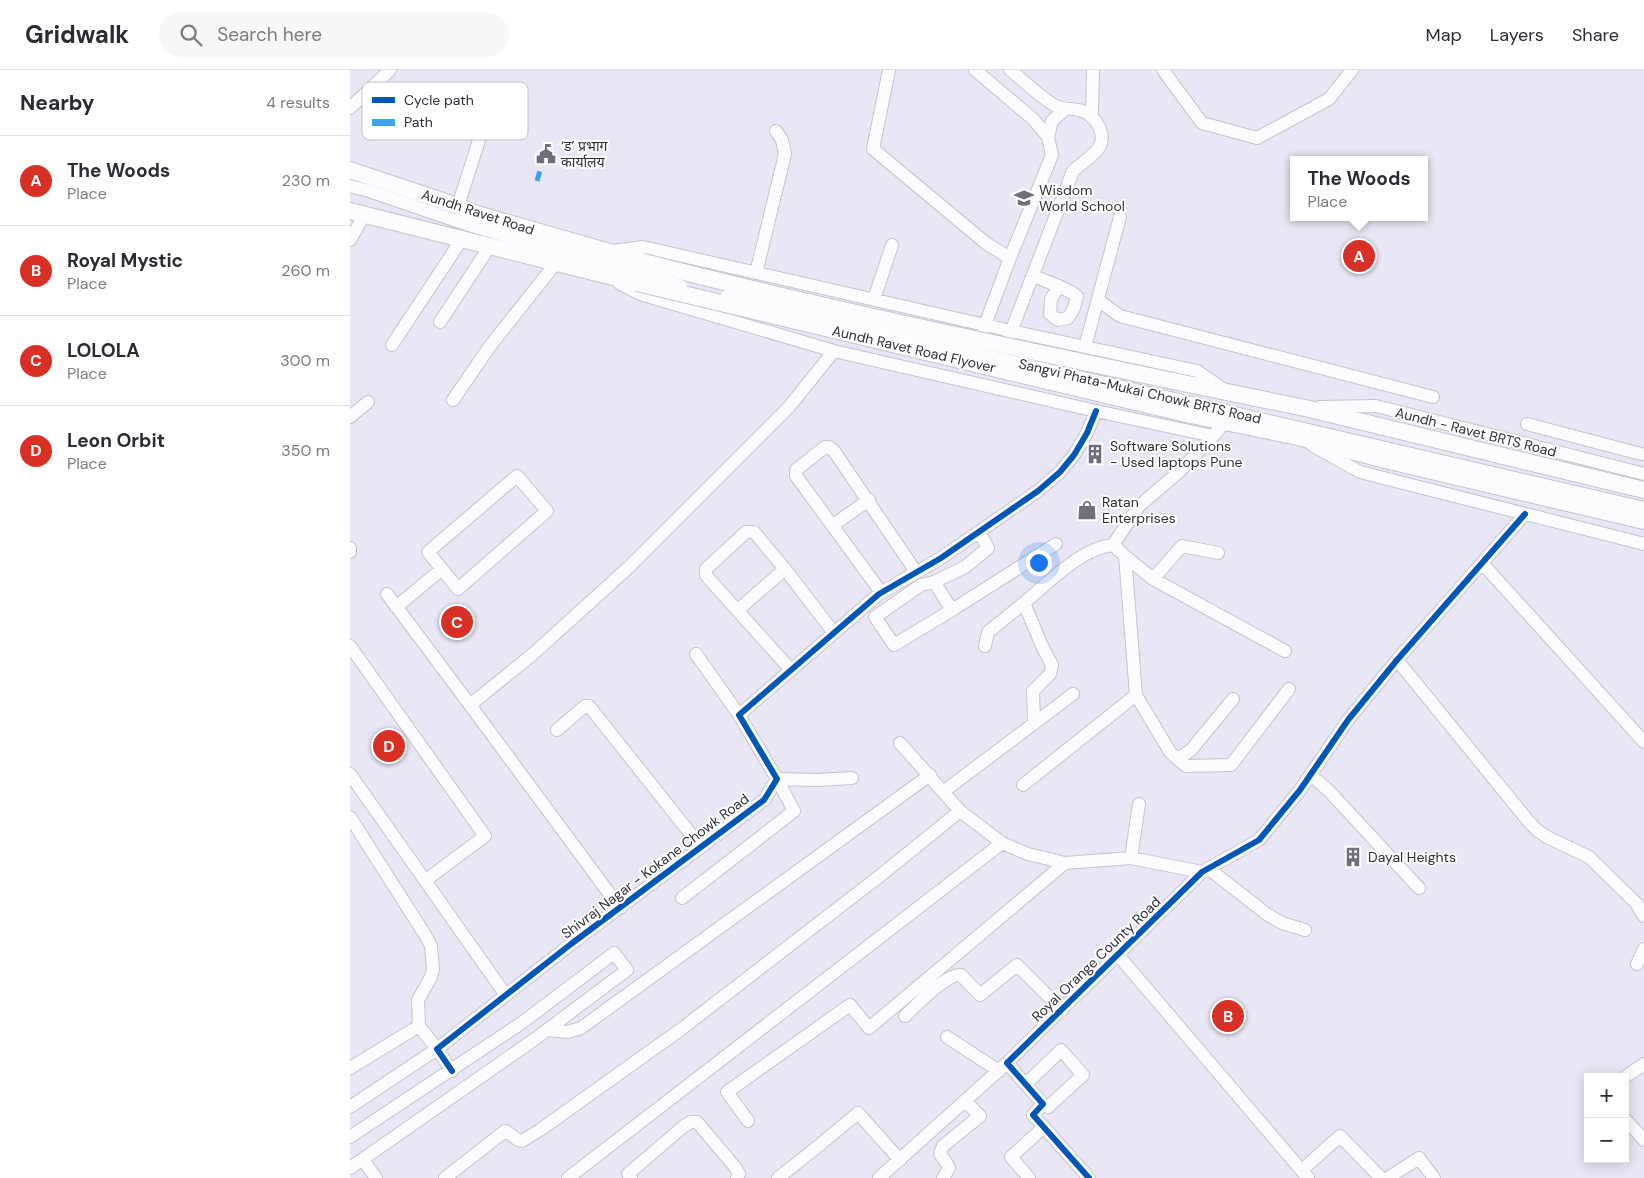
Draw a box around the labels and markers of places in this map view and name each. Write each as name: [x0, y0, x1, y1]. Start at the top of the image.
place label: ‘ड’ प्रभाग कार्यालय: [561, 137, 609, 171]
public building icon: ‘ड’ प्रभाग कार्यालय: [535, 143, 557, 165]
place label: Wisdom World School: [1039, 181, 1125, 215]
school or university icon: Wisdom World School: [1013, 187, 1035, 209]
pin: A: [1343, 237, 1375, 275]
place label: Software Solutions - Used laptops Pune: [1110, 437, 1242, 471]
building icon: Software Solutions - Used laptops Pune: [1084, 443, 1106, 465]
place label: Ratan Enterprises: [1102, 493, 1176, 527]
shop icon: Ratan Enterprises: [1076, 499, 1098, 521]
pin: C: [441, 603, 473, 641]
pin: D: [373, 727, 405, 765]
building icon: Dayal Heights: [1342, 846, 1364, 868]
place label: Dayal Heights: [1368, 848, 1456, 866]
pin: B: [1212, 997, 1244, 1035]

